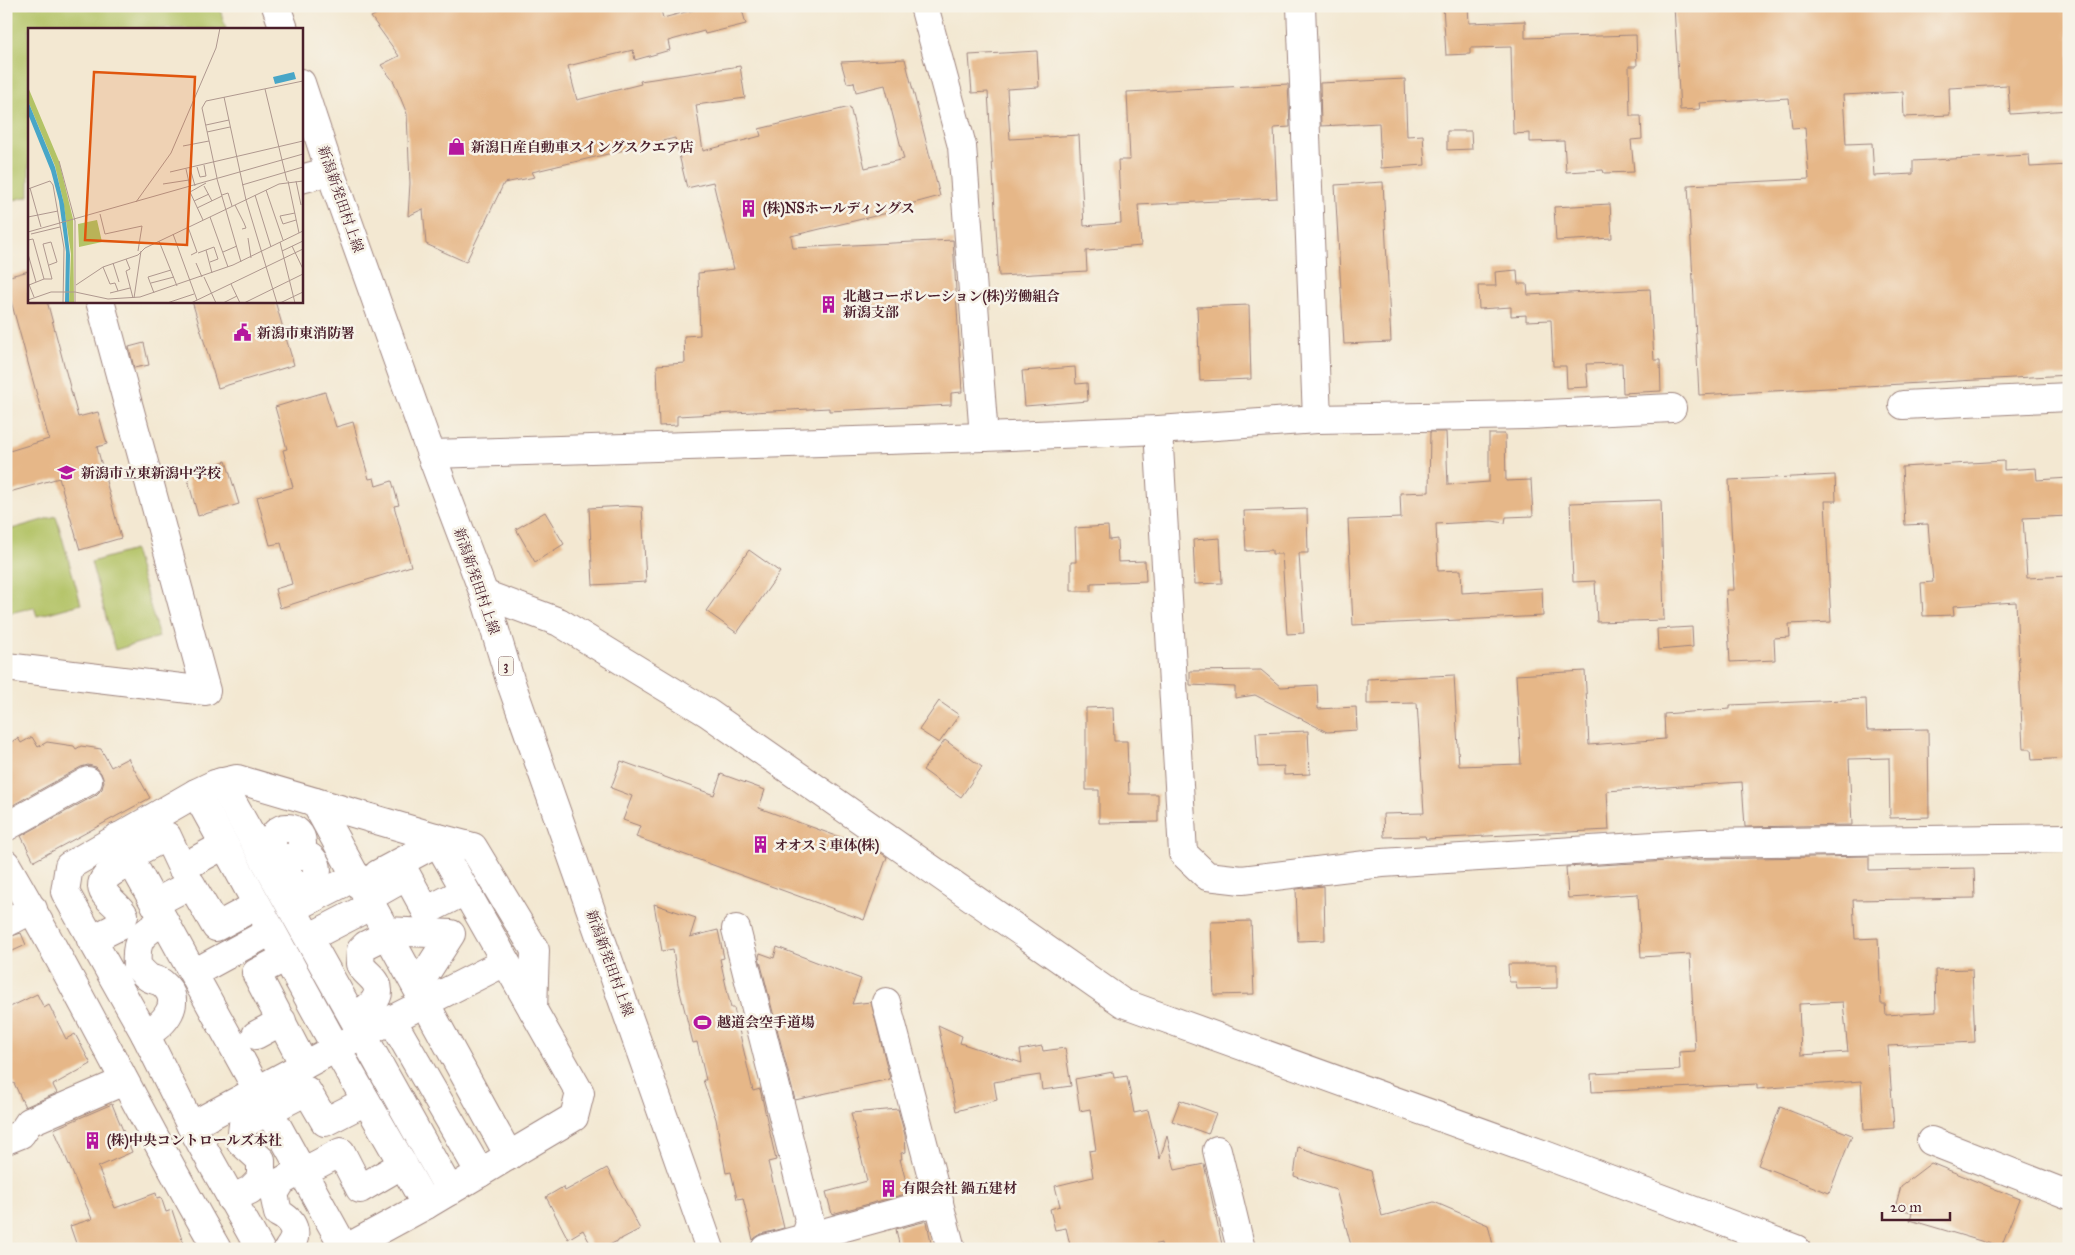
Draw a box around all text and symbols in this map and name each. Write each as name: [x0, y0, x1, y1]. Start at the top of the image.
inset map: [28, 28, 302, 302]
shop icon: 新潟日産自動車スイングスクエア店: [447, 137, 467, 157]
place label: 新潟日産自動車スイングスクエア店: [471, 139, 694, 156]
street label: 新潟新発田村上線: [314, 143, 367, 255]
building icon: (株)NSホールディングス: [739, 198, 759, 218]
place label: (株)NSホールディングス: [763, 200, 915, 218]
place label: 北越コーポレーション(株)労働組合 新潟支部: [843, 288, 1060, 321]
building icon: 北越コーポレーション(株)労働組合 新潟支部: [819, 294, 839, 314]
public building icon: 新潟市東消防署: [233, 323, 253, 343]
place label: 新潟市東消防署: [257, 325, 355, 342]
school or university icon: 新潟市立東新潟中学校: [57, 463, 77, 483]
place label: 新潟市立東新潟中学校: [81, 465, 221, 482]
street label: 新潟新発田村上線: [450, 525, 503, 637]
road number: 3: [498, 656, 514, 676]
building icon: オオスミ車体(株): [750, 835, 770, 855]
place label: オオスミ車体(株): [774, 837, 879, 855]
street label: 新潟新発田村上線: [582, 908, 637, 1019]
sports icon: 越道会空手道場: [693, 1012, 713, 1032]
place label: 越道会空手道場: [717, 1014, 815, 1031]
building icon: (株)中央コントロールズ本社: [83, 1130, 103, 1150]
place label: (株)中央コントロールズ本社: [107, 1132, 282, 1150]
building icon: 有限会社 鍋五建材: [878, 1178, 898, 1198]
place label: 有限会社 鍋五建材: [902, 1180, 1017, 1197]
scale bar: [1882, 1190, 1950, 1222]
text: 20 m: [1890, 1198, 1922, 1216]

